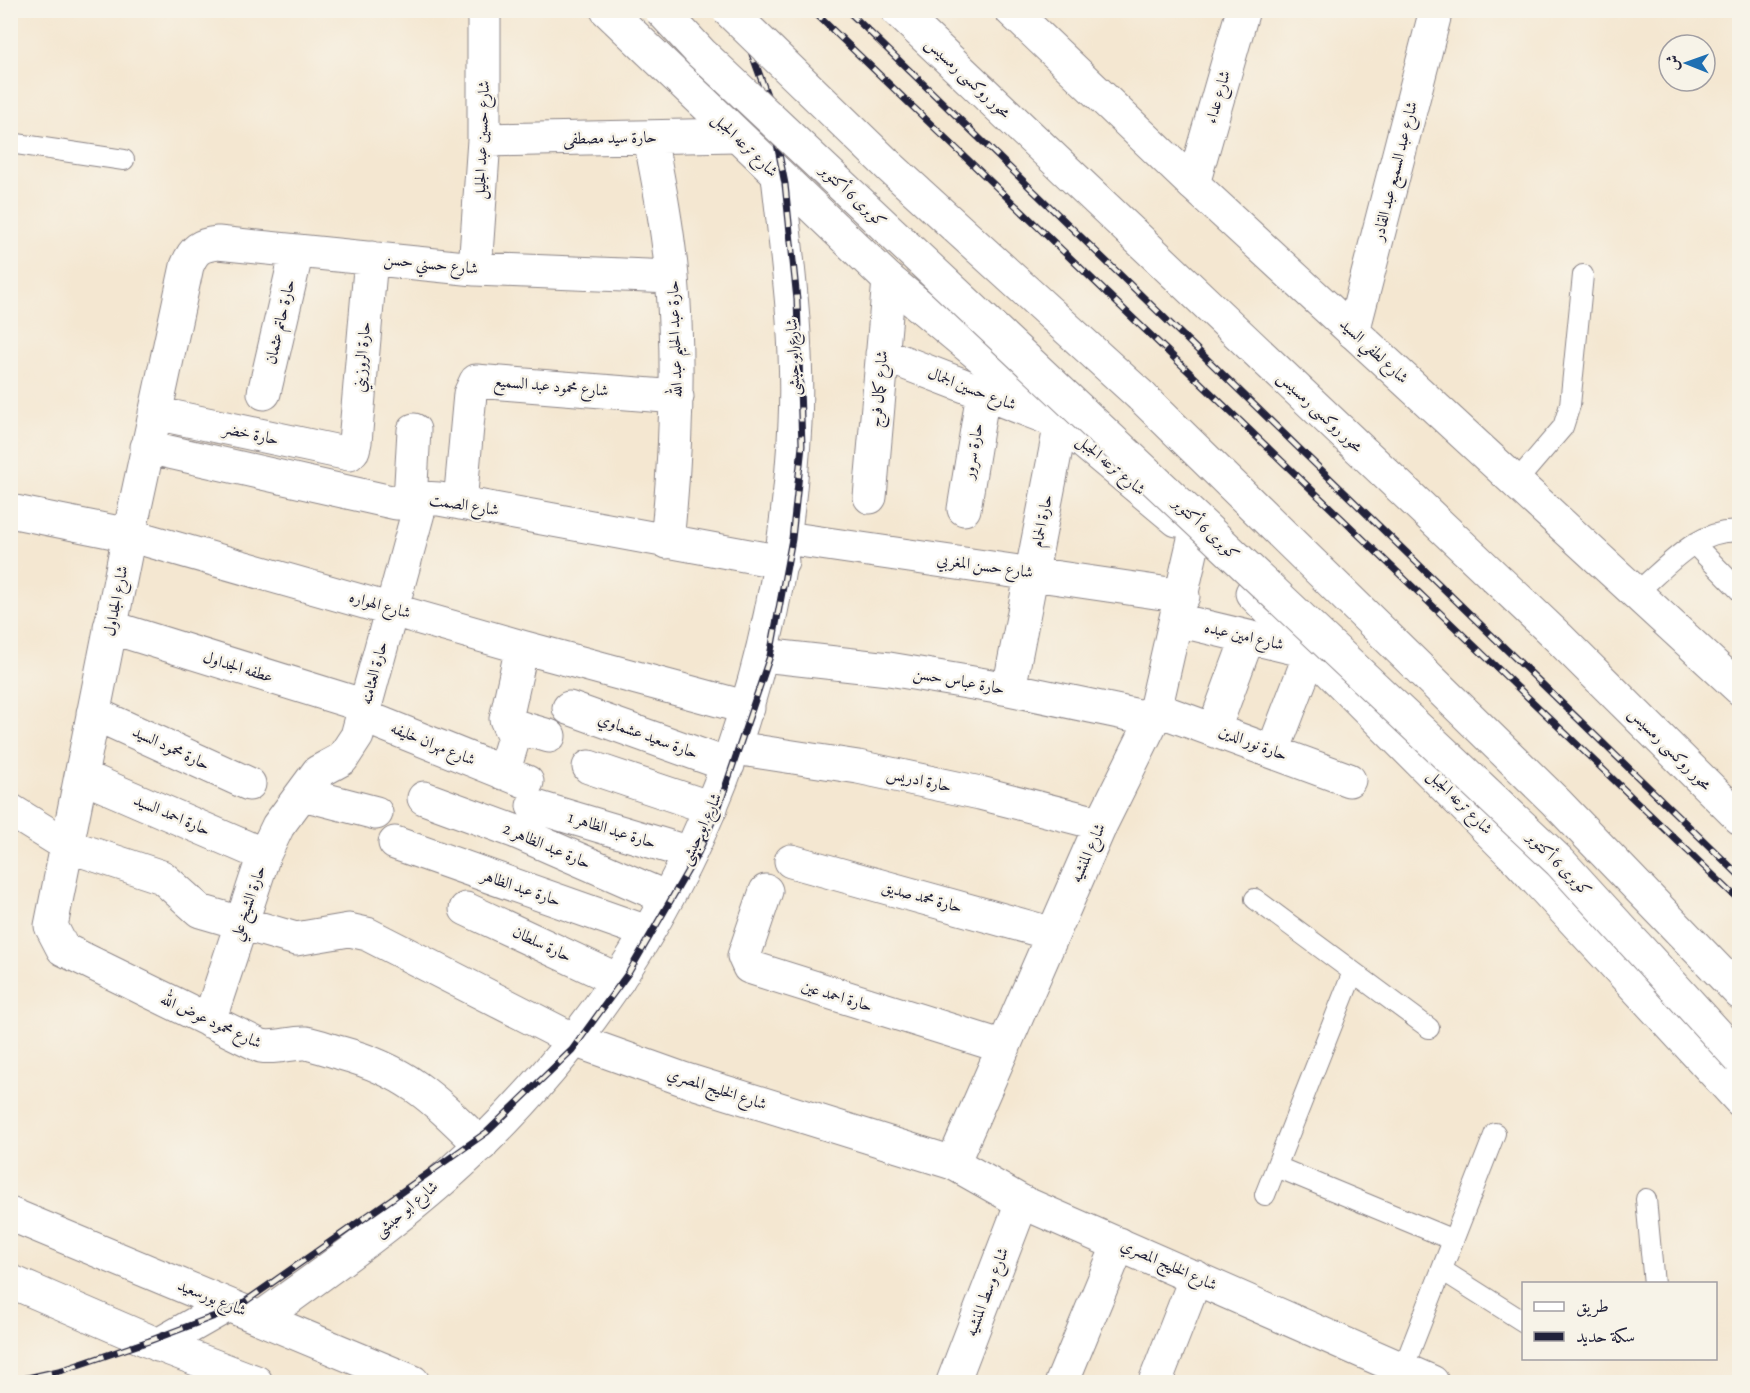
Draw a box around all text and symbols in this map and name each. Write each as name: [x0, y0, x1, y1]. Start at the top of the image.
street label: محور روكسى رمسيس: [920, 33, 1016, 124]
north arrow: [1657, 33, 1717, 93]
text: ش: [1662, 55, 1684, 71]
street label: شارع عداء: [1200, 68, 1238, 127]
street label: شارع حسين عبد الجليل: [469, 80, 497, 200]
street label: شارع عبد السميع عبد القادر: [1367, 99, 1427, 246]
street label: شارع ترعه الجبل: [706, 108, 783, 184]
street label: حارة سيد مصطفى: [563, 126, 657, 150]
street label: كوبرى 6 أكتوبر: [813, 157, 892, 233]
street label: شارع حسني حسن: [382, 248, 479, 284]
street label: حارة حاتم عثمان: [260, 277, 303, 367]
street label: حارة عبد الحليم عبد الله: [660, 280, 693, 398]
street label: شارع لطفي السيد: [1332, 313, 1413, 392]
street label: شارع ابو حبشى: [781, 318, 807, 396]
street label: حارة الروزيني: [348, 321, 379, 393]
street label: شارع كمال فرج: [865, 350, 896, 429]
street label: شارع حسين الجمال: [924, 362, 1019, 418]
street label: محور روكسى رمسيس: [1272, 367, 1368, 458]
street label: شارع محمود عبد السميع: [492, 370, 609, 406]
street label: حارة خضر: [219, 417, 281, 451]
street label: حارة سرور: [957, 422, 989, 482]
street label: شارع ترعه الجبل: [1070, 430, 1150, 502]
street label: شارع الصمت: [427, 489, 500, 523]
street label: كوبرى 6 أكتوبر: [1166, 490, 1245, 566]
street label: حارة الحمام: [1026, 493, 1061, 550]
street label: شارع حسن المغربي: [935, 548, 1035, 586]
street label: شارع الجداول: [98, 564, 136, 639]
street label: شارع الهواره: [346, 586, 413, 626]
street label: شارع امين عبده: [1202, 616, 1286, 658]
street label: حارة العثامنه: [355, 639, 393, 707]
street label: عطفه الجداول: [200, 646, 276, 688]
street label: حارة عباس حسن: [912, 662, 1006, 700]
street label: محور روكسى رمسيس: [1623, 702, 1717, 796]
street label: حارة سعيد عشماوي: [595, 708, 701, 765]
street label: شارع مهران خليفه: [387, 717, 479, 773]
street label: حارة محمود السيد: [129, 720, 213, 776]
street label: حارة نور الدين: [1216, 720, 1290, 766]
street label: حارة ادريس: [884, 762, 954, 798]
street label: شارع ترعه الجبل: [1421, 765, 1497, 841]
street label: حارة احمد السيد: [130, 789, 214, 841]
street label: شارع ابو حبشى: [675, 789, 729, 870]
street label: حارة عبد الظاهر 1: [565, 806, 659, 854]
street label: حارة عبد الظاهر 2: [500, 818, 594, 874]
street label: شارع المنشيه: [1065, 820, 1113, 887]
street label: كوبرى 6 أكتوبر: [1520, 825, 1597, 901]
street label: حارة الشيخ علي: [225, 862, 275, 945]
street label: حارة عبد الظاهر: [477, 864, 564, 912]
street label: حارة محمد صديق: [879, 876, 965, 918]
street label: حارة سلطان: [509, 921, 575, 967]
street label: حارة احمد عين: [799, 975, 875, 1017]
street label: شارع محمود عوض الله: [156, 986, 266, 1056]
street label: شارع الخليج المصري: [664, 1063, 770, 1118]
street label: شارع ابو حبشى: [369, 1176, 444, 1244]
street label: شارع الخليج المصري: [1116, 1234, 1221, 1299]
street label: شارع وسط المنشيه: [960, 1244, 1016, 1340]
street label: شارع بورسعيد: [174, 1274, 250, 1324]
legend: [1522, 1282, 1717, 1360]
text: طريق: [1576, 1294, 1609, 1318]
text: سكة حديد: [1576, 1324, 1635, 1348]

